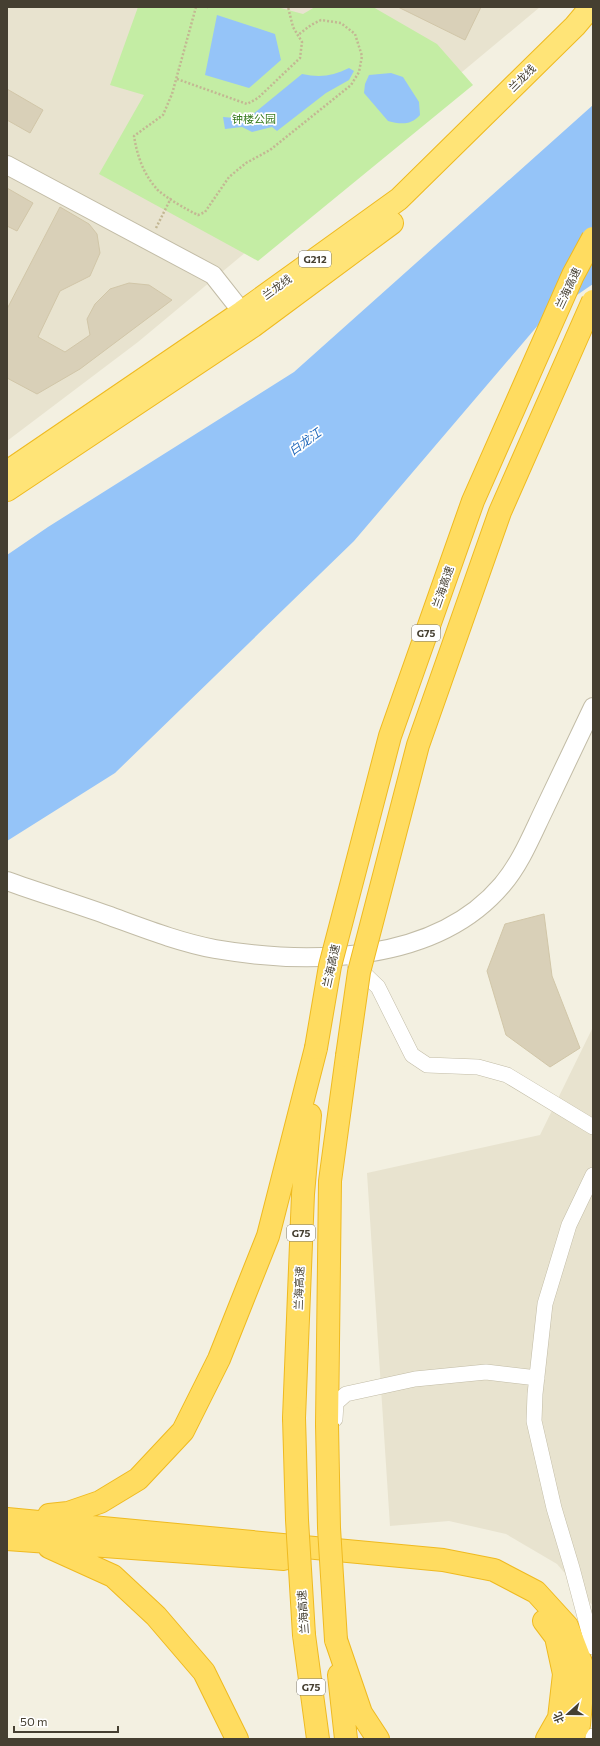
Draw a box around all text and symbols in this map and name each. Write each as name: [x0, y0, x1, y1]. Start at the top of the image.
street label: 兰龙线: [505, 61, 538, 94]
park label: 钟楼公园: [232, 112, 276, 125]
road number: G212: [299, 251, 331, 267]
street label: 兰海高速: [552, 265, 583, 310]
street label: 兰龙线: [260, 272, 294, 302]
water label: 白龙江: [286, 424, 325, 457]
street label: 兰海高速: [429, 564, 456, 610]
road number: G75: [412, 625, 440, 641]
street label: 兰海高速: [320, 943, 341, 989]
road number: G75: [287, 1225, 315, 1241]
street label: 兰海高速: [291, 1266, 306, 1310]
street label: 兰海高速: [294, 1590, 311, 1634]
road number: G75: [297, 1679, 325, 1695]
north arrow: [548, 1694, 588, 1734]
scale bar: [14, 1708, 118, 1734]
text: 北: [550, 1710, 566, 1725]
text: 50 m: [20, 1714, 48, 1728]

